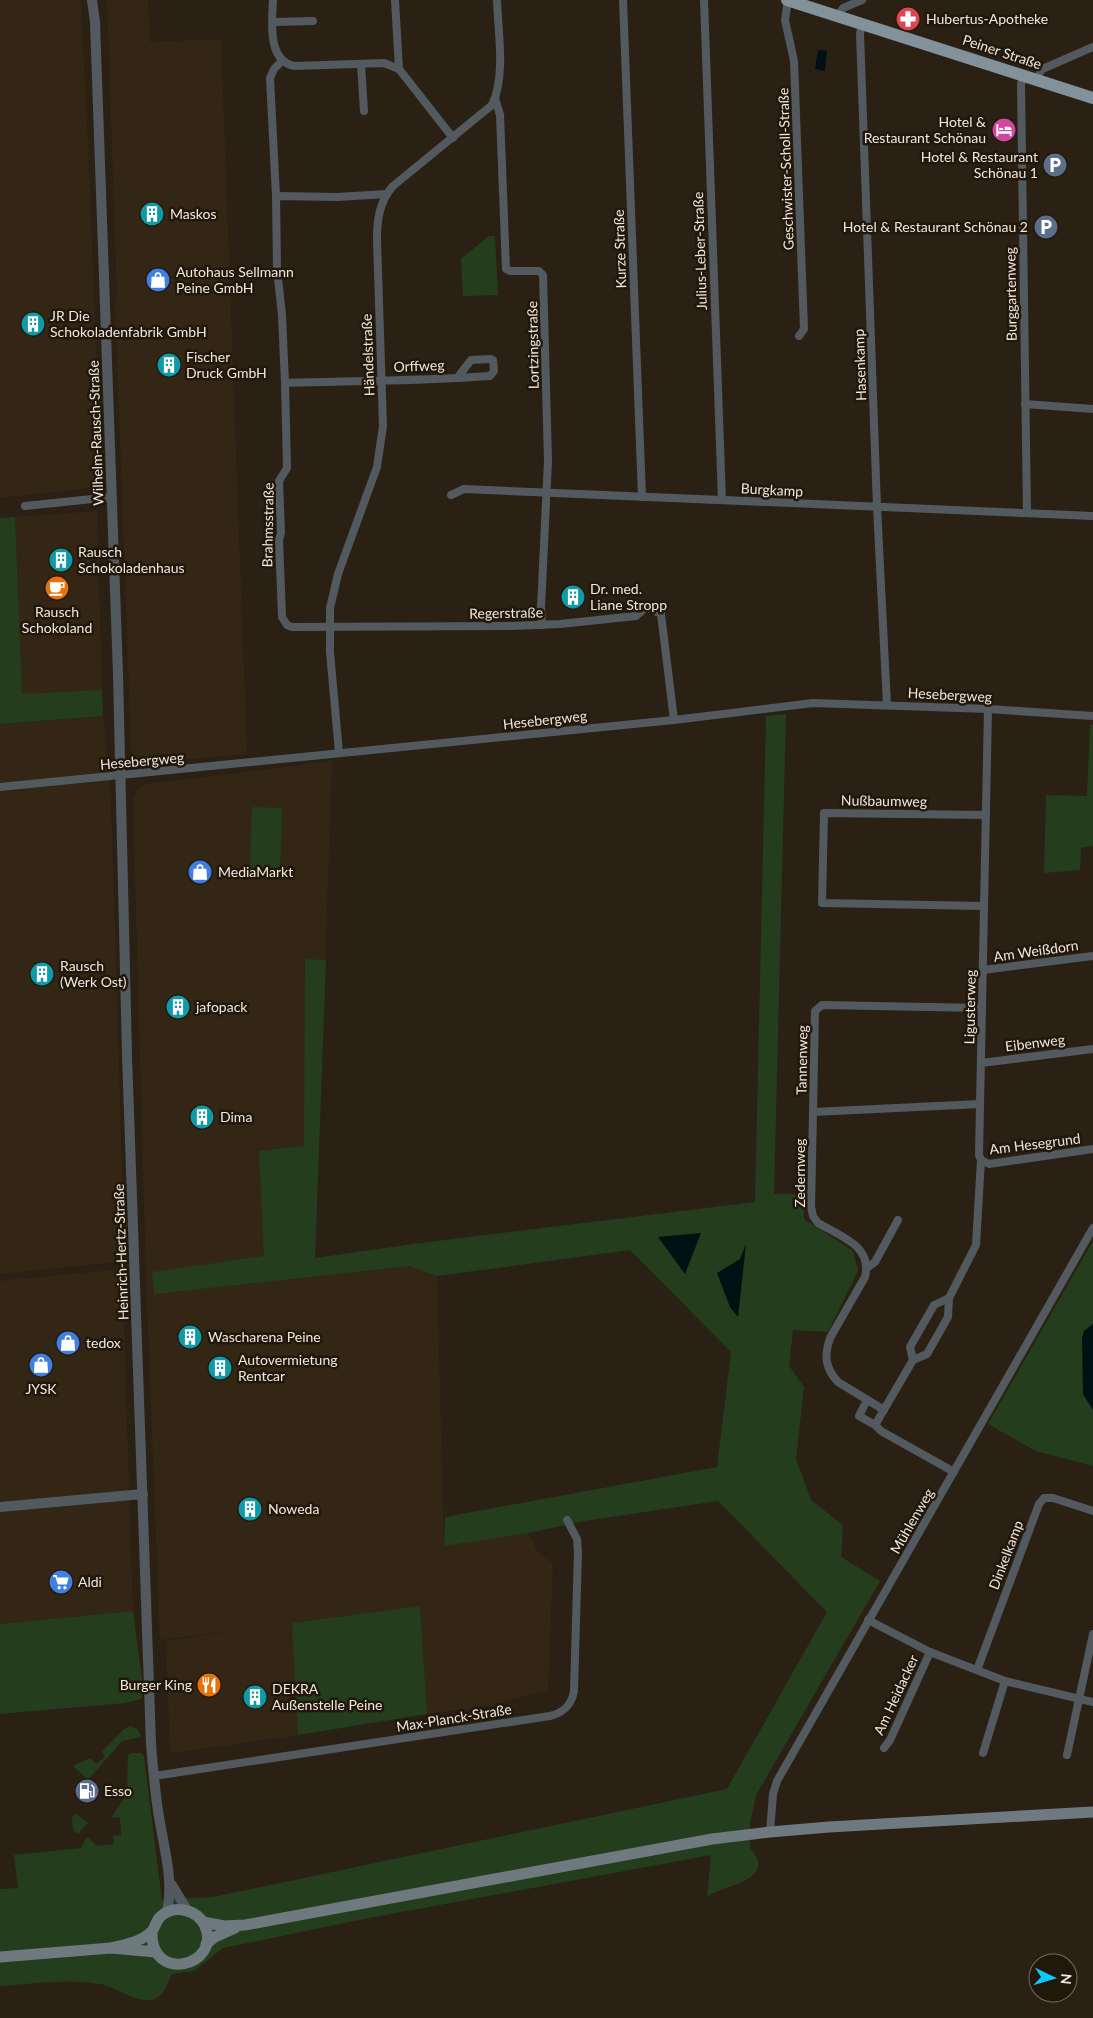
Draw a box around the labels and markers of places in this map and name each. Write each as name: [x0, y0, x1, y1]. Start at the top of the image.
pharmacy icon: Hubertus-Apotheke: [895, 6, 921, 32]
place label: Hubertus-Apotheke: [926, 10, 1048, 27]
place label: Hotel & Restaurant Schönau: [864, 113, 986, 146]
hotel icon: Hotel & Restaurant Schönau: [991, 117, 1017, 143]
place label: Hotel & Restaurant Schönau 1: [921, 148, 1038, 181]
parking icon: Hotel & Restaurant Schönau 1: [1042, 152, 1068, 178]
building icon: Maskos: [139, 201, 165, 227]
place label: Maskos: [170, 205, 217, 222]
parking icon: Hotel & Restaurant Schönau 2: [1033, 214, 1059, 240]
place label: Hotel & Restaurant Schönau 2: [843, 218, 1028, 235]
place label: Autohaus Sellmann Peine GmbH: [176, 263, 294, 296]
shop icon: Autohaus Sellmann Peine GmbH: [145, 267, 171, 293]
place label: JR Die Schokoladenfabrik GmbH: [50, 307, 207, 340]
building icon: JR Die Schokoladenfabrik GmbH: [20, 311, 46, 337]
place label: Fischer Druck GmbH: [186, 348, 267, 381]
building icon: Fischer Druck GmbH: [156, 352, 182, 378]
place label: Rausch Schokoladenhaus: [78, 543, 185, 576]
building icon: Rausch Schokoladenhaus: [48, 547, 74, 573]
cafe icon: Rausch Schokoland: [44, 575, 70, 601]
place label: Dr. med. Liane Stropp: [590, 580, 667, 613]
building icon: Dr. med. Liane Stropp: [560, 584, 586, 610]
place label: Rausch Schokoland: [22, 603, 92, 636]
shop icon: MediaMarkt: [187, 859, 213, 885]
place label: MediaMarkt: [218, 863, 293, 880]
place label: Rausch (Werk Ost): [60, 957, 127, 990]
building icon: Rausch (Werk Ost): [29, 961, 55, 987]
building icon: jafopack: [165, 994, 191, 1020]
place label: jafopack: [195, 998, 248, 1015]
building icon: Dima: [189, 1104, 215, 1130]
place label: Dima: [220, 1108, 252, 1125]
building icon: Wascharena Peine: [177, 1324, 203, 1350]
place label: Wascharena Peine: [208, 1328, 321, 1345]
shop icon: tedox: [55, 1330, 81, 1356]
place label: tedox: [86, 1334, 121, 1351]
place label: Autovermietung Rentcar: [238, 1351, 337, 1384]
shop icon: JYSK: [28, 1352, 54, 1378]
building icon: Autovermietung Rentcar: [207, 1355, 233, 1381]
place label: JYSK: [25, 1380, 57, 1397]
building icon: Noweda: [237, 1496, 263, 1522]
place label: Noweda: [268, 1500, 319, 1517]
supermarket icon: Aldi: [48, 1569, 74, 1595]
place label: Aldi: [78, 1573, 102, 1590]
restaurant icon: Burger King: [196, 1672, 222, 1698]
place label: Burger King: [120, 1676, 192, 1693]
place label: DEKRA Außenstelle Peine: [272, 1680, 382, 1713]
building icon: DEKRA Außenstelle Peine: [242, 1684, 268, 1710]
fuel station icon: Esso: [74, 1778, 100, 1804]
place label: Esso: [104, 1782, 132, 1799]

